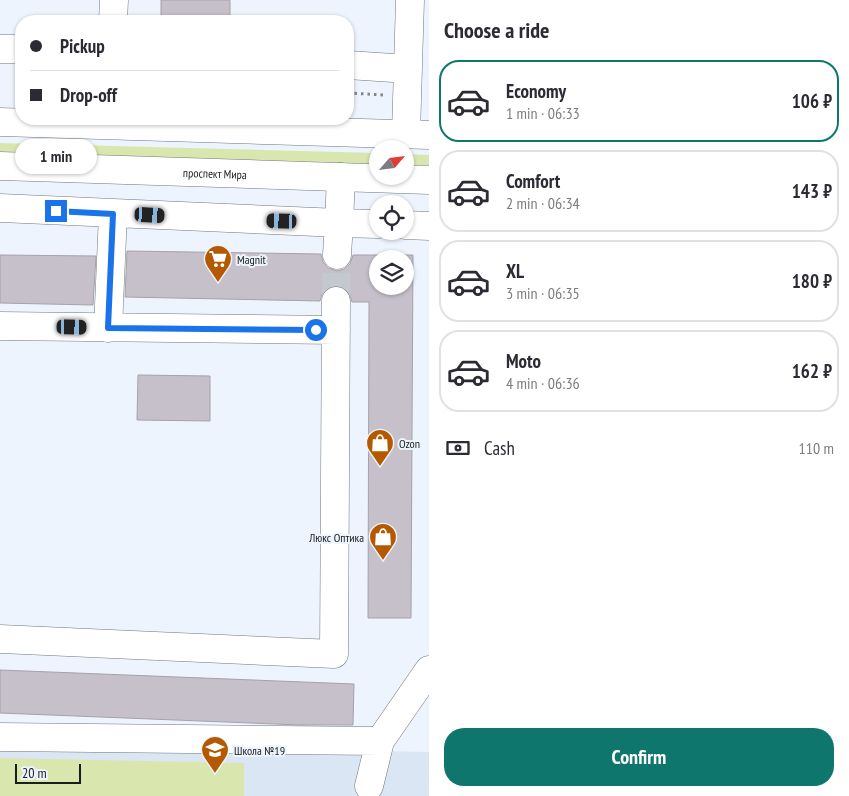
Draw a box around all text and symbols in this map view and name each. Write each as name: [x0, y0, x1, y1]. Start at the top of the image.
text: Choose a ride: [444, 16, 549, 44]
text: Pickup: [60, 34, 105, 58]
icon: car: [446, 79, 491, 124]
text: Economy: [506, 79, 566, 103]
text: Drop-off: [60, 83, 117, 107]
text: 106 ₽: [792, 89, 832, 113]
text: 1 min · 06:33: [506, 103, 580, 123]
callout: 1 min: [15, 138, 97, 174]
north arrow: [369, 140, 414, 185]
map controls: [369, 140, 414, 295]
text: 1 min: [40, 146, 72, 166]
street label: проспект Мира: [183, 164, 247, 182]
icon: car: [446, 169, 491, 214]
text: Comfort: [506, 169, 560, 193]
text: 143 ₽: [792, 179, 832, 203]
text: 2 min · 06:34: [506, 193, 580, 213]
button: locate: [369, 195, 414, 240]
route end: [45, 200, 67, 222]
car: [134, 207, 165, 223]
car: [266, 213, 297, 229]
supermarket icon: Magnit: [203, 244, 233, 283]
button: layers: [369, 250, 414, 295]
place label: Magnit: [237, 252, 267, 267]
icon: car: [446, 259, 491, 304]
text: XL: [506, 259, 524, 283]
text: 180 ₽: [792, 269, 832, 293]
text: 3 min · 06:35: [506, 283, 580, 303]
car: [56, 319, 87, 335]
route start: [305, 319, 327, 341]
icon: car: [446, 349, 491, 394]
text: Moto: [506, 349, 541, 373]
text: 162 ₽: [792, 359, 832, 383]
text: 4 min · 06:36: [506, 373, 580, 393]
shop icon: Ozon: [365, 428, 395, 467]
icon: cash: [444, 434, 472, 462]
place label: Ozon: [399, 436, 420, 451]
text: Cash: [484, 436, 515, 460]
text: 110 m: [799, 438, 834, 458]
shop icon: Люкс Оптика: [368, 522, 398, 561]
place label: Люкс Оптика: [308, 530, 364, 545]
button: Confirm: [444, 728, 834, 786]
school or university icon: Школа №19: [200, 735, 230, 774]
place label: Школа №19: [234, 743, 285, 758]
scale bar: [15, 761, 81, 784]
text: 20 m: [22, 764, 47, 782]

